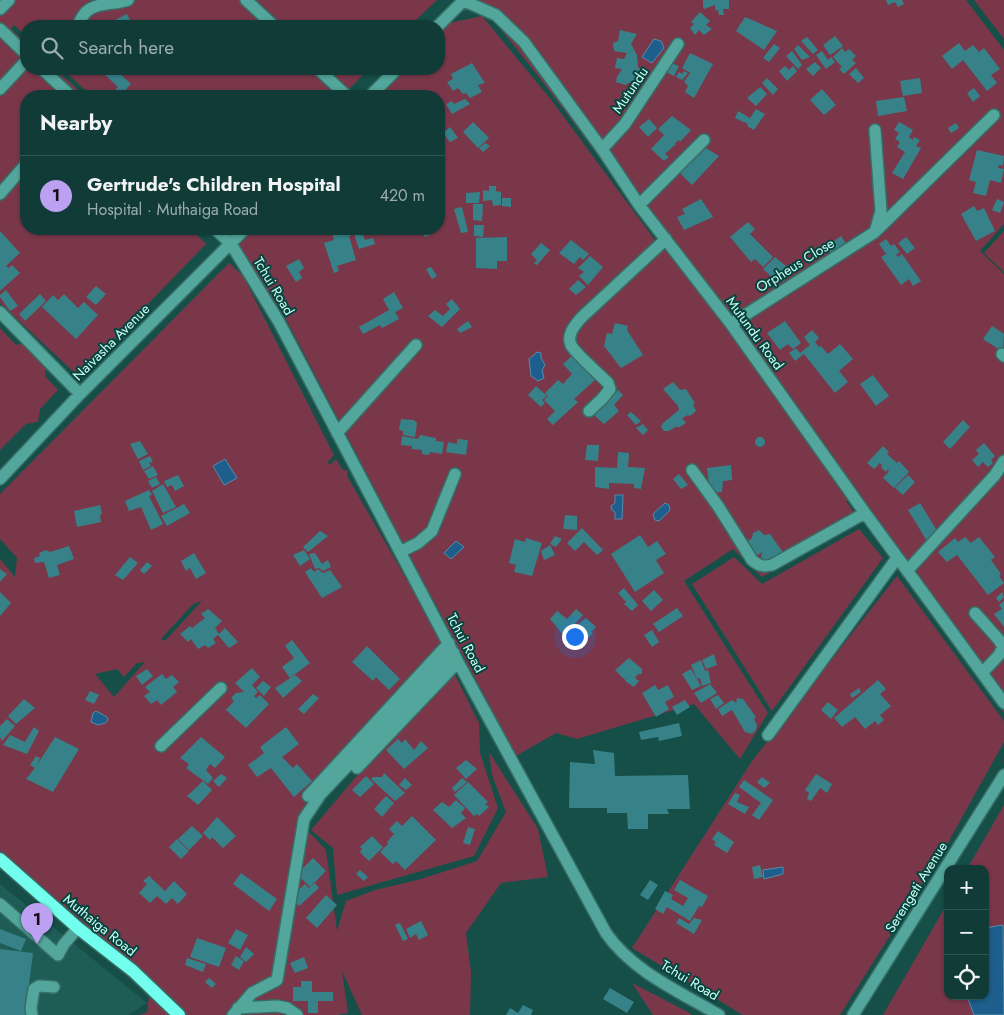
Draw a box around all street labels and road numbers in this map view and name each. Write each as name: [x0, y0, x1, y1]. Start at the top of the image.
street label: Mutundu: [607, 63, 653, 117]
street label: Orpheus Close: [752, 233, 838, 297]
street label: Tchui Road: [249, 253, 299, 319]
street label: Mutundu Road: [721, 292, 789, 374]
street label: Naivasha Avenue: [68, 299, 154, 385]
street label: Tchui Road: [442, 610, 490, 676]
street label: Serengeti Avenue: [880, 838, 952, 936]
street label: Muthaiga Road: [59, 889, 141, 961]
street label: Tchui Road: [657, 955, 723, 1005]

